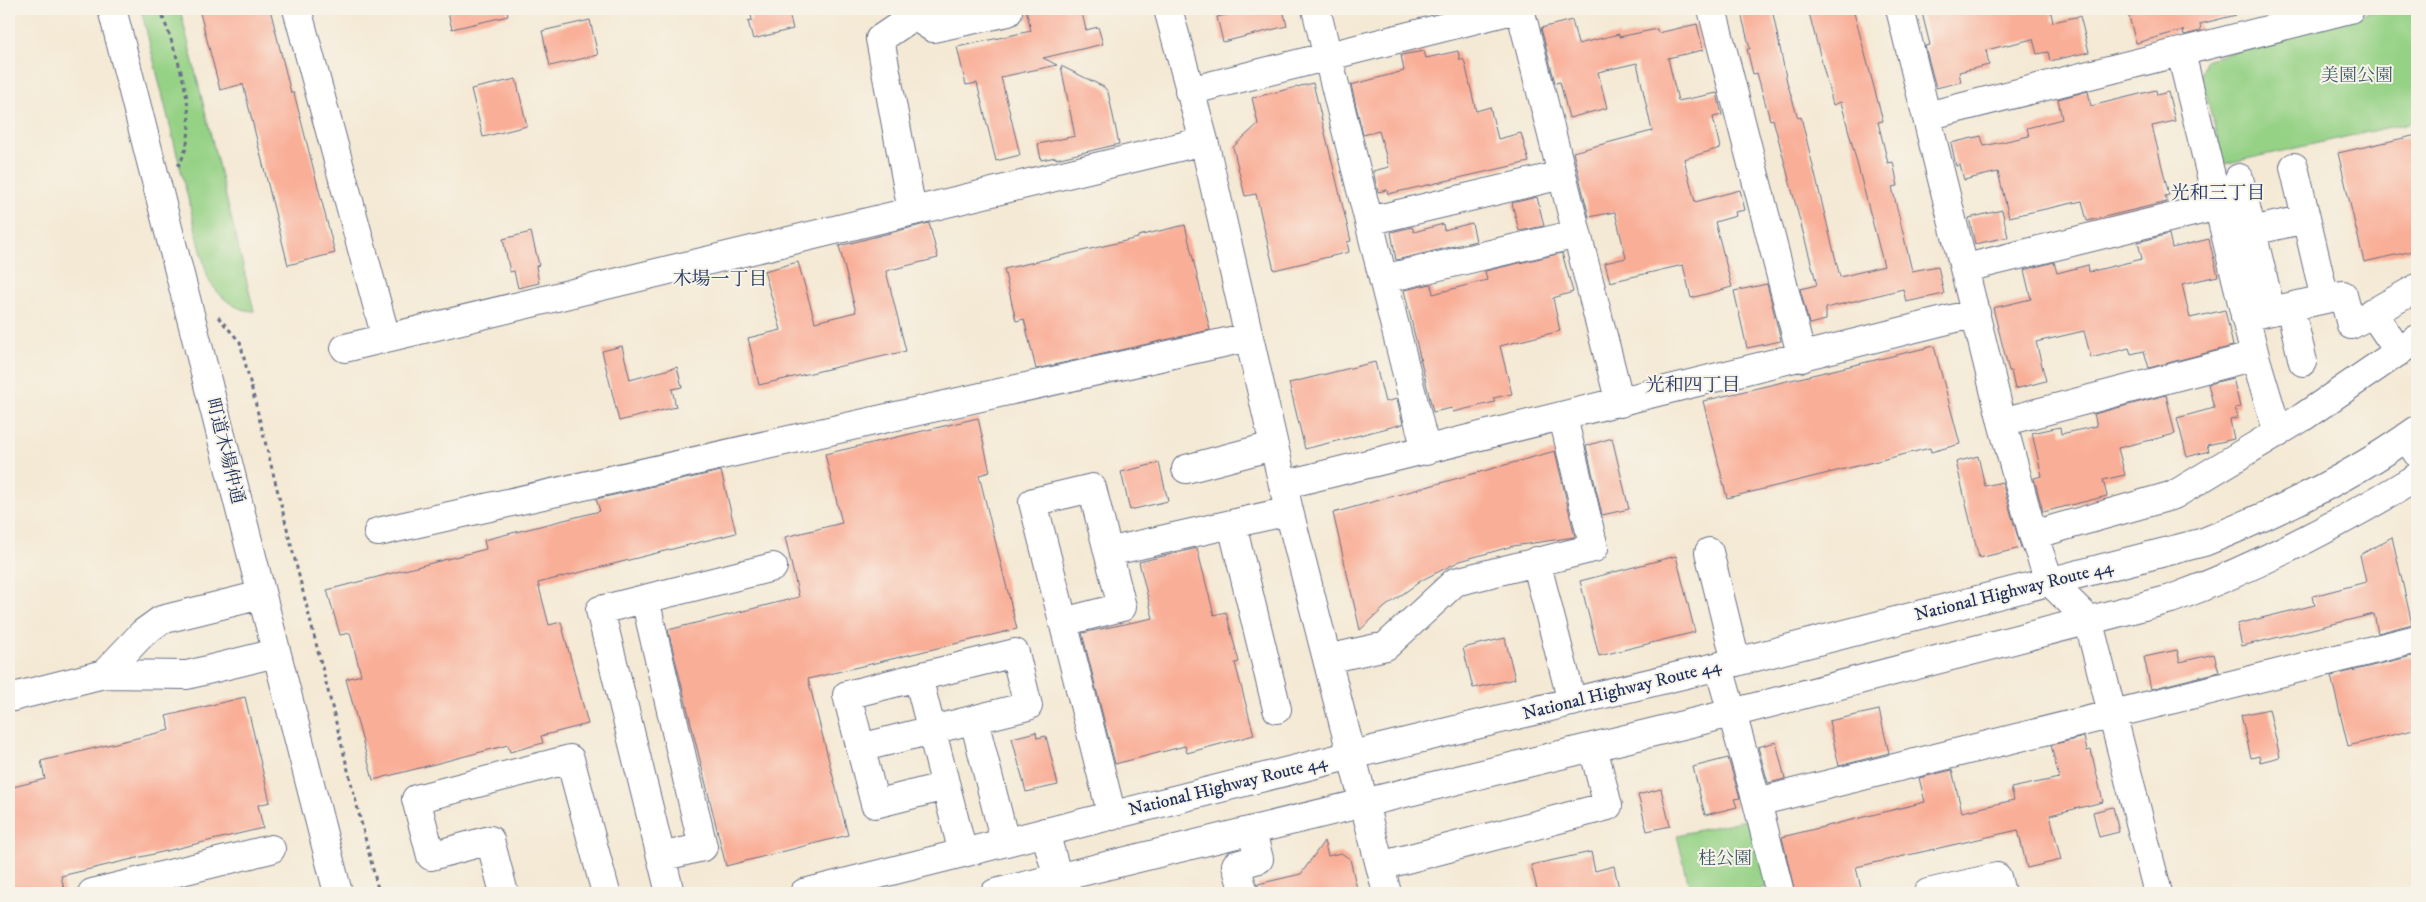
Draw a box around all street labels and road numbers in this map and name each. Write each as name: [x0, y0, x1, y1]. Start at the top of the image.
street label: 町道木場仲通: [201, 396, 249, 506]
street label: National Highway Route 44: [1912, 556, 2116, 626]
street label: National Highway Route 44: [1520, 655, 1724, 725]
street label: National Highway Route 44: [1126, 751, 1330, 821]

